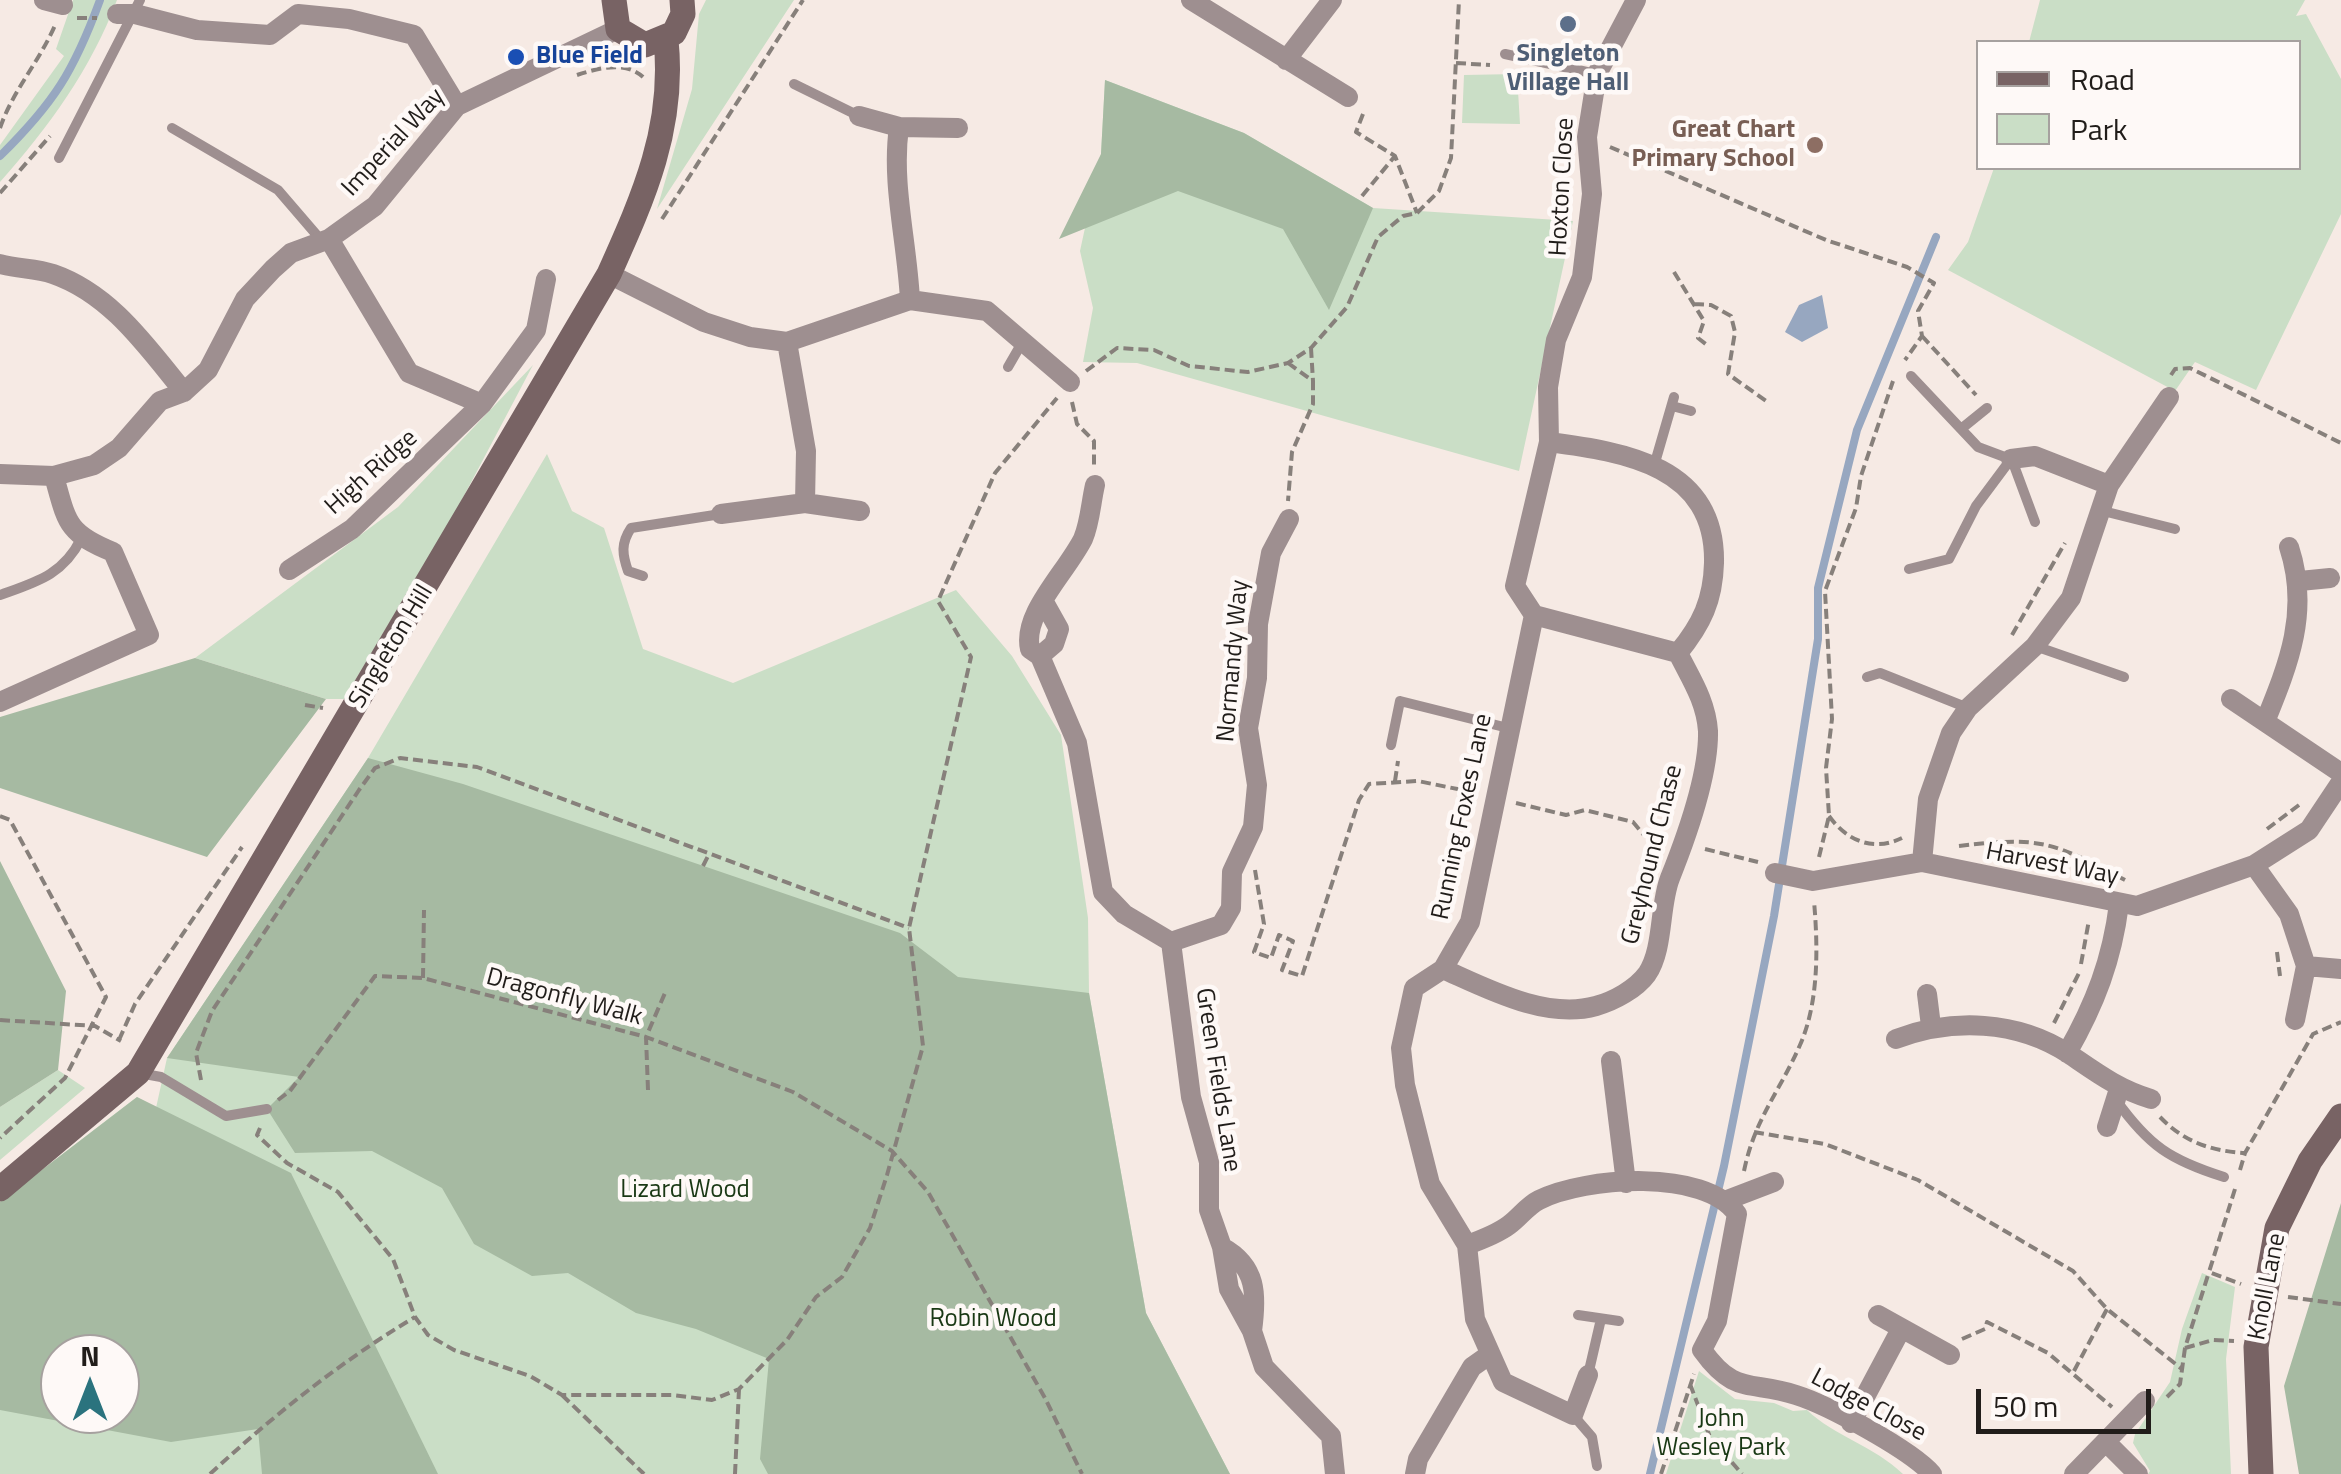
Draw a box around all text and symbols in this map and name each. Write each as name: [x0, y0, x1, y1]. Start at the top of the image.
marker: Singleton Village Hall: [1557, 13, 1579, 35]
place label: Singleton Village Hall: [1507, 40, 1629, 99]
legend: [1976, 40, 2301, 170]
place label: Blue Field: [536, 42, 643, 72]
marker: Blue Field: [505, 46, 527, 68]
text: Road: [2070, 56, 2135, 102]
street label: Imperial Way: [336, 83, 452, 203]
text: Park: [2070, 106, 2127, 152]
place label: Great Chart Primary School: [1632, 116, 1795, 175]
street label: Hoxton Close: [1544, 117, 1582, 257]
marker: Great Chart Primary School: [1804, 134, 1826, 156]
street label: High Ridge: [320, 424, 424, 522]
street label: Normandy Way: [1212, 579, 1256, 743]
street label: Singleton Hill: [343, 580, 441, 714]
street label: Running Foxes Lane: [1427, 711, 1499, 923]
street label: Greyhound Chase: [1616, 762, 1690, 948]
street label: Harvest Way: [1983, 837, 2121, 893]
street label: Dragonfly Walk: [483, 963, 645, 1033]
street label: Green Fields Lane: [1188, 986, 1246, 1174]
park label: Lizard Wood: [620, 1176, 750, 1206]
street label: Knoll Lane: [2243, 1231, 2293, 1343]
park label: Robin Wood: [929, 1305, 1057, 1335]
north arrow: [40, 1334, 140, 1434]
text: N: [80, 1334, 100, 1377]
street label: Lodge Close: [1805, 1363, 1931, 1449]
scale bar: [1981, 1369, 2156, 1431]
text: 50 m: [1993, 1383, 2058, 1429]
park label: John Wesley Park: [1656, 1405, 1786, 1464]

